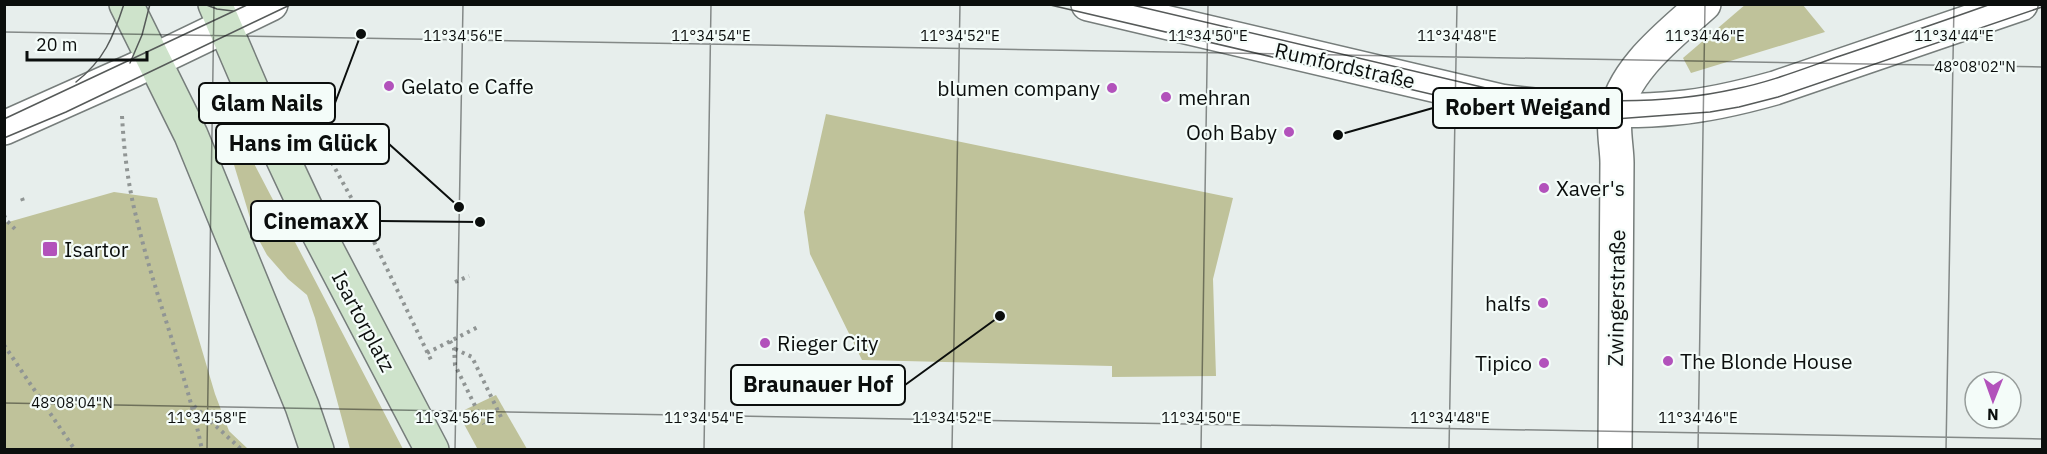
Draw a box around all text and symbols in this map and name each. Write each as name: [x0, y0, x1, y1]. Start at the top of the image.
scale bar: [27, 24, 147, 62]
text: 11°34'56"E: [423, 26, 503, 45]
text: 11°34'54"E: [671, 26, 751, 45]
text: 11°34'52"E: [920, 26, 1000, 45]
text: 11°34'50"E: [1168, 26, 1248, 45]
text: 11°34'48"E: [1417, 26, 1497, 45]
text: 11°34'46"E: [1665, 26, 1745, 45]
text: 11°34'44"E: [1914, 26, 1994, 45]
text: 20 m: [36, 33, 78, 56]
street label: Rumfordstraße: [1272, 35, 1418, 95]
text: 48°08'02"N: [1934, 57, 2016, 76]
place label: Gelato e Caffe: [401, 72, 534, 100]
place label: blumen company: [937, 74, 1101, 102]
marker: Gelato e Caffe: [382, 79, 396, 93]
marker: blumen company: [1105, 81, 1119, 95]
callout: Glam Nails: [199, 83, 335, 123]
place label: mehran: [1178, 83, 1251, 111]
text: Glam Nails: [211, 88, 323, 117]
callout: Robert Weigand: [1433, 88, 1622, 128]
marker: mehran: [1159, 90, 1173, 104]
text: Robert Weigand: [1445, 92, 1611, 121]
place label: Ooh Baby: [1186, 118, 1278, 146]
callout: Hans im Glück: [216, 124, 389, 164]
marker: Ooh Baby: [1282, 125, 1296, 139]
text: Hans im Glück: [229, 128, 378, 157]
place label: Xaver's: [1556, 174, 1625, 202]
marker: Xaver's: [1537, 181, 1551, 195]
callout: CinemaxX: [251, 201, 380, 241]
text: CinemaxX: [263, 206, 369, 235]
street label: Zwingerstraße: [1601, 229, 1631, 367]
place label: Isartor: [64, 235, 129, 263]
marker: Isartor: [41, 240, 59, 258]
street label: Isartorplatz: [326, 266, 402, 377]
place label: halfs: [1485, 289, 1531, 317]
marker: halfs: [1536, 296, 1550, 310]
place label: Rieger City: [777, 329, 879, 357]
marker: Rieger City: [758, 336, 772, 350]
place label: The Blonde House: [1680, 347, 1853, 375]
place label: Tipico: [1475, 349, 1532, 377]
marker: The Blonde House: [1661, 354, 1675, 368]
marker: Tipico: [1537, 356, 1551, 370]
callout: Braunauer Hof: [731, 365, 905, 405]
text: Braunauer Hof: [743, 369, 893, 398]
north arrow: [1963, 370, 2023, 430]
text: 48°08'04"N: [31, 393, 113, 412]
text: N: [1987, 405, 1999, 425]
text: 11°34'58"E: [167, 408, 247, 427]
text: 11°34'56"E: [415, 408, 495, 427]
text: 11°34'54"E: [664, 408, 744, 427]
text: 11°34'52"E: [912, 408, 992, 427]
text: 11°34'50"E: [1161, 408, 1241, 427]
text: 11°34'48"E: [1410, 408, 1490, 427]
text: 11°34'46"E: [1658, 408, 1738, 427]

